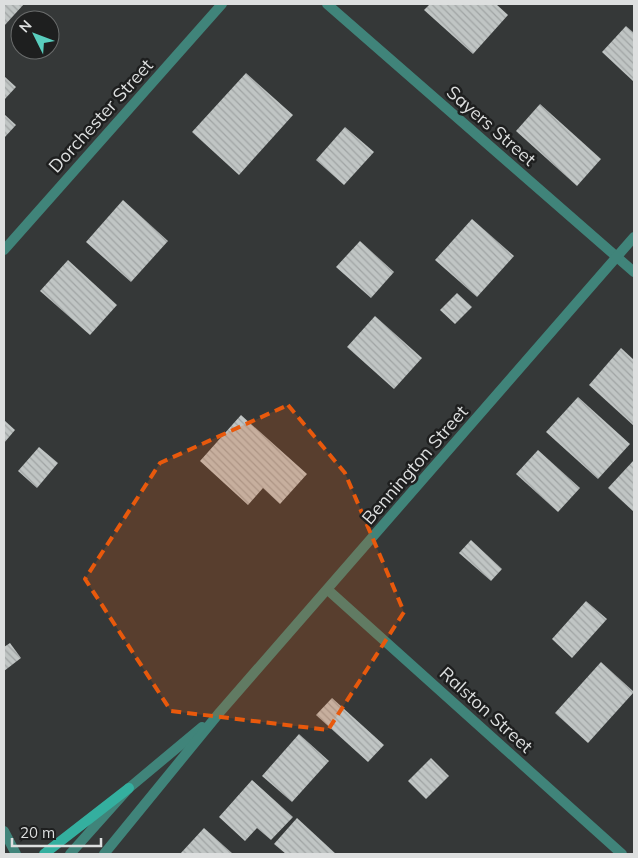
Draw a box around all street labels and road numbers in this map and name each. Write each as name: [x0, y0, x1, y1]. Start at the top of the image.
street label: Dorchester Street: [43, 54, 158, 177]
street label: Sayers Street: [442, 81, 541, 171]
street label: Bennington Street: [357, 400, 473, 529]
street label: Ralston Street: [435, 662, 538, 758]

